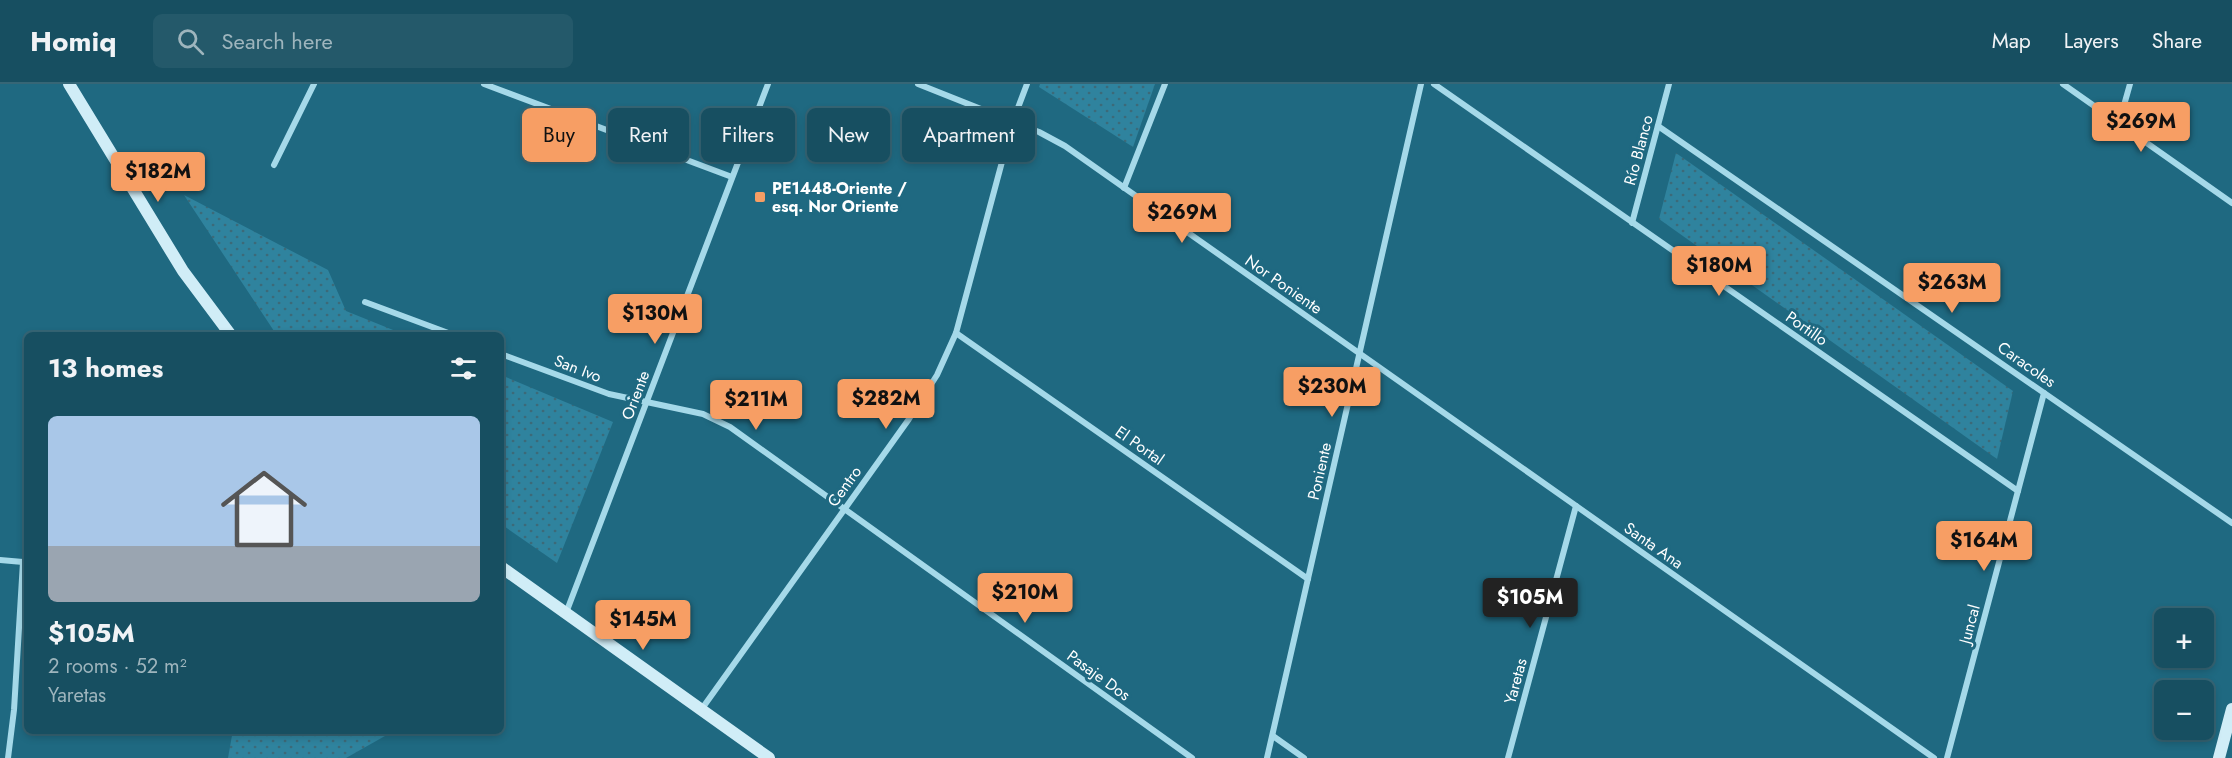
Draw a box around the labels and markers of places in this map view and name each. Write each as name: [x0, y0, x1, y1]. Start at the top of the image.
pin: $269M: [2099, 102, 2183, 153]
pin: $182M: [116, 152, 200, 203]
place label: PE1448-Oriente / esq. Nor Oriente: [772, 177, 907, 218]
marker: PE1448-Oriente / esq. Nor Oriente: [753, 190, 767, 204]
pin: $269M: [1140, 193, 1224, 244]
pin: $180M: [1677, 246, 1761, 297]
pin: $263M: [1910, 263, 1994, 314]
pin: $130M: [613, 294, 697, 345]
pin: $230M: [1290, 367, 1374, 418]
pin: $282M: [844, 379, 928, 430]
pin: $211M: [714, 380, 798, 431]
pin: $164M: [1942, 521, 2026, 572]
pin: $210M: [983, 573, 1067, 624]
pin: $105M: [1488, 578, 1572, 629]
pin: $145M: [601, 600, 685, 651]

